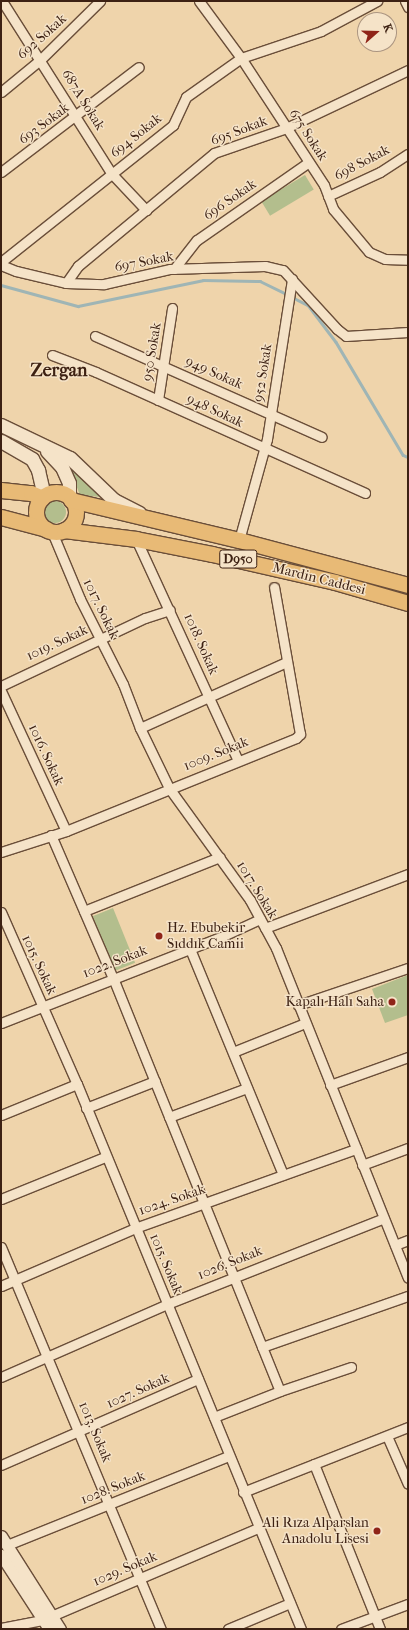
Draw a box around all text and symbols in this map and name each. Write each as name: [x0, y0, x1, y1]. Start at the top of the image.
street label: 692 Sokak: [14, 11, 70, 63]
north arrow: [357, 12, 397, 52]
text: K: [380, 22, 395, 34]
street label: 687A Sokak: [58, 66, 108, 134]
street label: 693 Sokak: [15, 100, 73, 148]
street label: 675 Sokak: [285, 106, 331, 164]
street label: 694 Sokak: [107, 110, 165, 162]
street label: 695 Sokak: [208, 113, 270, 149]
street label: 698 Sokak: [332, 141, 392, 185]
street label: 696 Sokak: [200, 176, 260, 224]
street label: 697 Sokak: [113, 248, 175, 276]
street label: 950 Sokak: [139, 321, 165, 383]
street label: 952 Sokak: [250, 343, 276, 403]
street label: 949 Sokak: [183, 353, 245, 393]
district label: Zergan: [30, 360, 88, 382]
street label: 948 Sokak: [184, 391, 246, 431]
road number: D950: [219, 548, 257, 570]
street label: Mardin Caddesi: [271, 559, 367, 599]
street label: 1017. Sokak: [79, 576, 123, 642]
street label: 1018. Sokak: [180, 611, 222, 677]
street label: 1019. Sokak: [24, 622, 90, 664]
street label: 1016. Sokak: [24, 722, 68, 788]
street label: 1009. Sokak: [181, 733, 251, 775]
street label: 1017. Sokak: [233, 858, 281, 922]
place label: Hz. Ebubekir Sıddık Camii: [167, 920, 245, 952]
marker: Hz. Ebubekir Sıddık Camii: [154, 931, 164, 941]
street label: 1015. Sokak: [18, 932, 60, 998]
street label: 1022. Sokak: [80, 942, 150, 982]
place label: Kapalı Halı Saha: [286, 994, 384, 1010]
marker: Kapalı Halı Saha: [387, 997, 397, 1007]
street label: 1024. Sokak: [137, 1181, 207, 1219]
street label: 1015. Sokak: [146, 1231, 186, 1297]
street label: 1026. Sokak: [195, 1242, 265, 1284]
street label: 1027. Sokak: [104, 1370, 172, 1412]
street label: 1013. Sokak: [75, 1399, 115, 1465]
street label: 1028. Sokak: [78, 1468, 148, 1508]
place label: Ali Rıza Alparslan Anadolu Lisesi: [262, 1515, 369, 1548]
marker: Ali Rıza Alparslan Anadolu Lisesi: [372, 1526, 382, 1536]
street label: 1029. Sokak: [90, 1548, 160, 1590]

